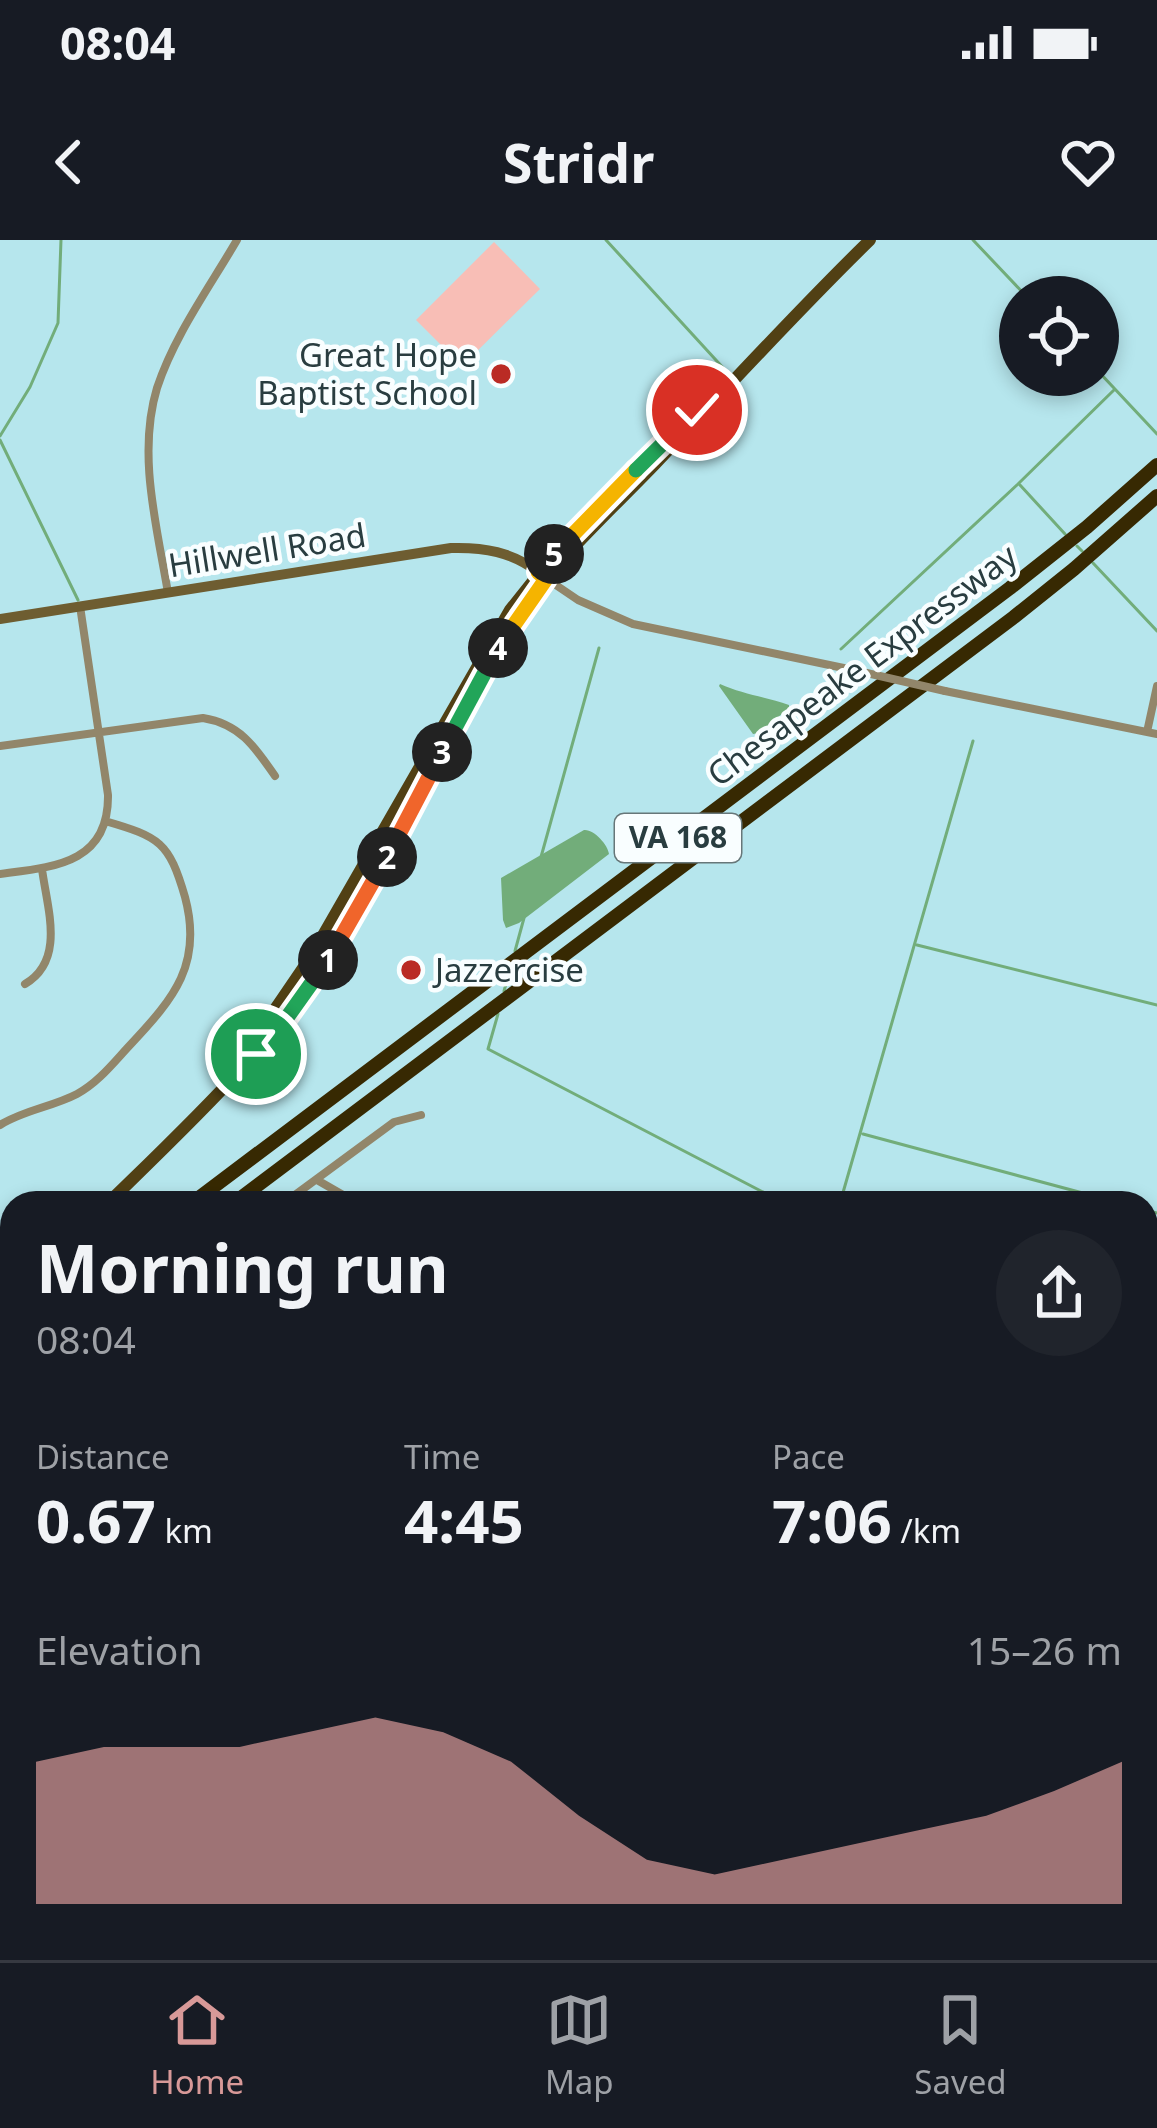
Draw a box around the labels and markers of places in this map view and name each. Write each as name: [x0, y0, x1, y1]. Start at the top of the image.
place label: Great Hope Baptist School: [257, 332, 477, 415]
pin: [646, 359, 748, 461]
marker: Great Hope Baptist School: [488, 361, 514, 387]
pin: 5: [524, 524, 584, 584]
pin: 4: [468, 618, 528, 678]
pin: 3: [412, 722, 472, 782]
pin: 2: [357, 827, 417, 887]
pin: 1: [298, 930, 358, 990]
place label: Jazzercise: [432, 947, 584, 992]
marker: Jazzercise: [398, 957, 424, 983]
pin: [205, 1003, 307, 1105]

